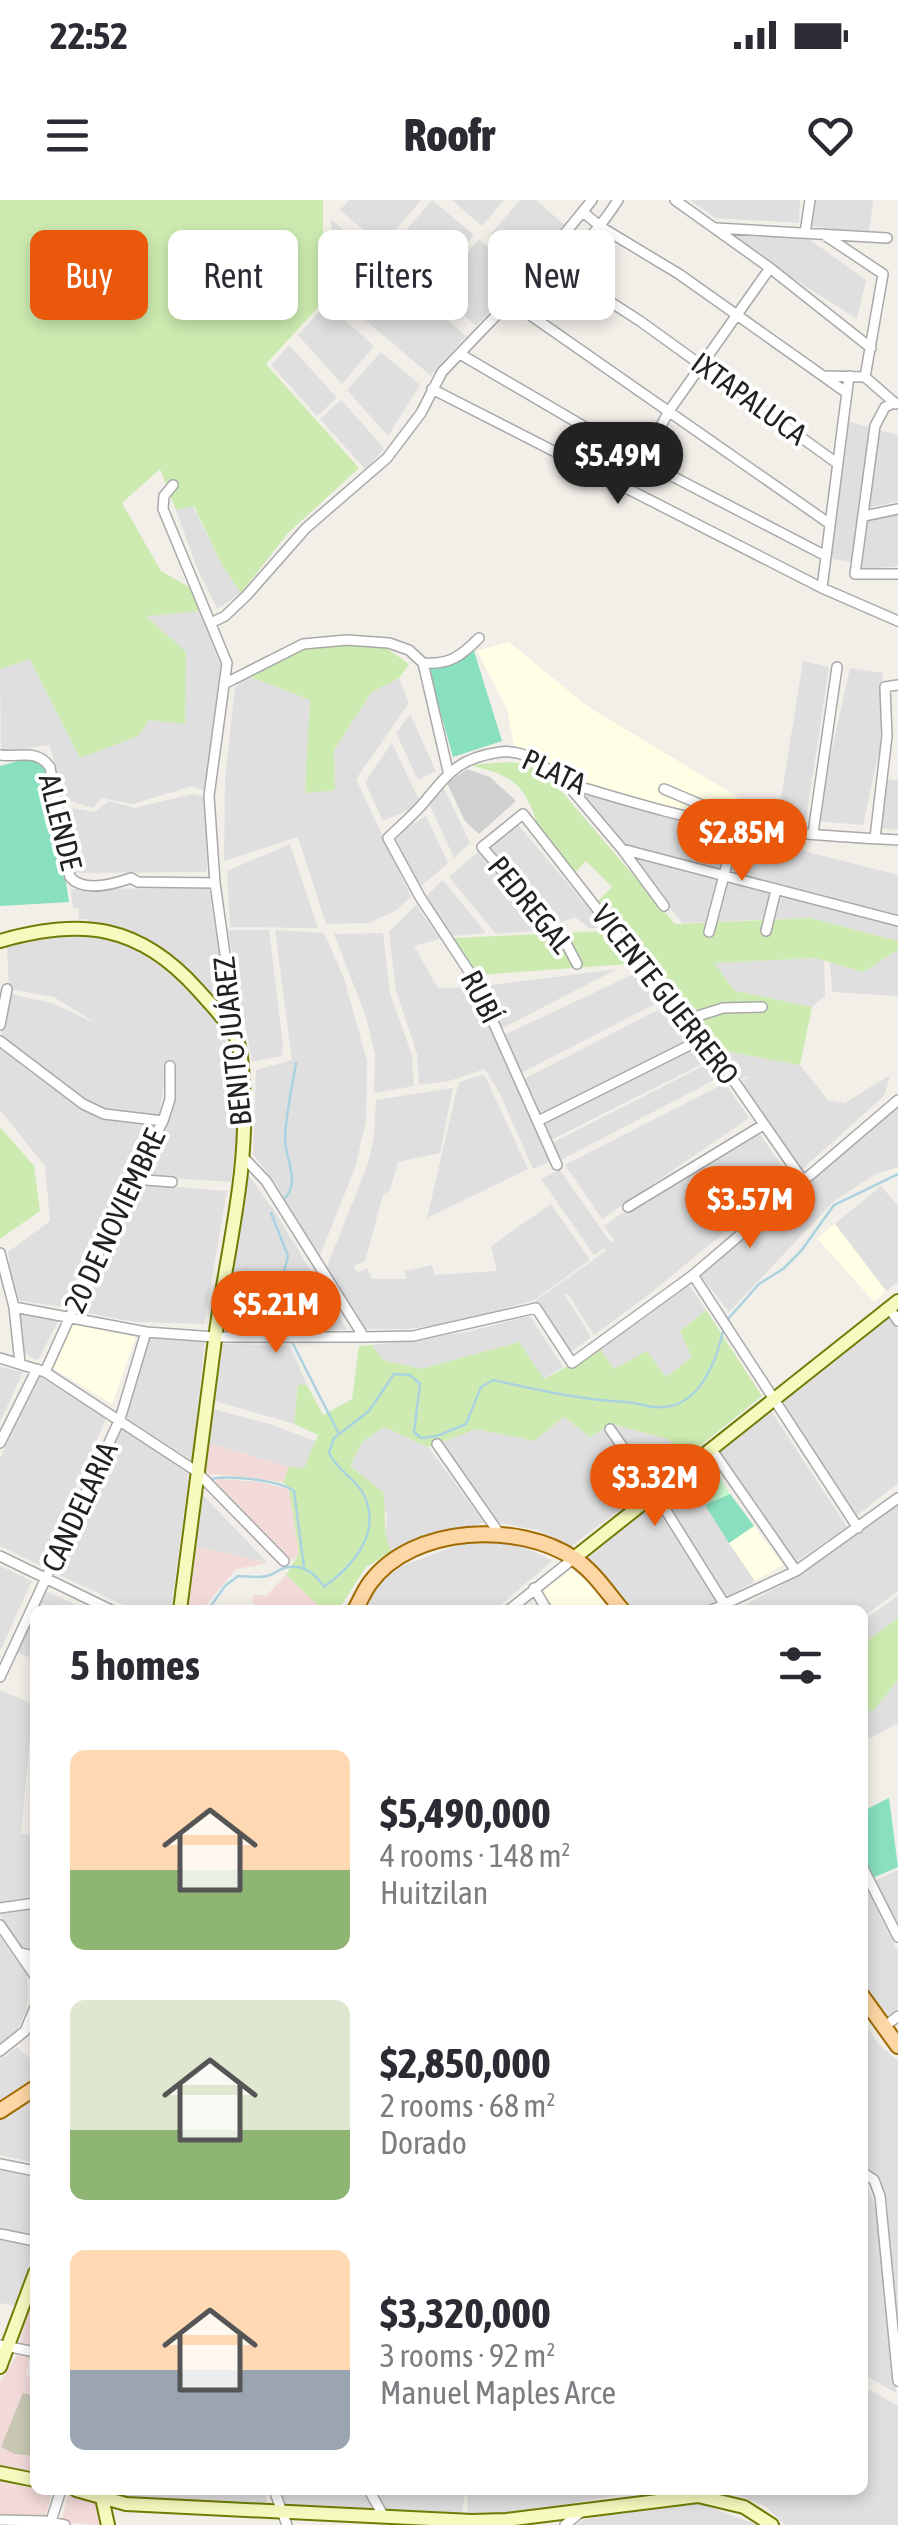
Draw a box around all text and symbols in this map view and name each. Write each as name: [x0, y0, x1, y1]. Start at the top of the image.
text: 22:52: [50, 14, 128, 57]
icon: menu: [40, 108, 95, 163]
icon: heart: [803, 108, 858, 163]
text: Roofr: [404, 109, 494, 161]
chip: Buy: [30, 230, 148, 320]
chip: Rent: [168, 230, 298, 320]
chip: Filters: [318, 230, 468, 320]
chip: New: [488, 230, 615, 320]
street label: IXTAPALUCA: [686, 345, 814, 451]
pin: $5.49M: [537, 422, 699, 507]
text: $5.49M: [575, 436, 661, 473]
street label: PLATA: [517, 742, 592, 801]
street label: ALLENDE: [33, 770, 89, 874]
pin: $2.85M: [661, 799, 823, 884]
text: $2.85M: [699, 813, 785, 850]
street label: PEDREGAL: [482, 849, 580, 960]
street label: VICENTE GUERRERO: [585, 898, 746, 1091]
street label: BENITO JUÁREZ: [206, 955, 258, 1127]
street label: RUBÍ: [454, 965, 509, 1029]
street label: 20 DE NOVIEMBRE: [57, 1123, 171, 1318]
pin: $3.57M: [669, 1166, 831, 1251]
text: $3.57M: [707, 1180, 793, 1217]
pin: $5.21M: [195, 1271, 357, 1356]
text: $5.21M: [233, 1285, 319, 1322]
street label: CANDELARIA: [34, 1436, 124, 1577]
pin: $3.32M: [574, 1444, 736, 1529]
text: $3.32M: [612, 1458, 698, 1495]
icon: filters: [773, 1638, 828, 1693]
text: 5 homes: [70, 1641, 200, 1689]
text: $5,490,000: [380, 1789, 551, 1837]
icon: home: [150, 1790, 270, 1910]
text: 4 rooms · 148 m²: [380, 1837, 570, 1874]
text: Huitzilan: [380, 1874, 488, 1911]
text: $2,850,000: [380, 2039, 551, 2087]
icon: home: [150, 2040, 270, 2160]
text: 2 rooms · 68 m²: [380, 2087, 555, 2124]
text: Dorado: [380, 2124, 467, 2161]
text: $3,320,000: [380, 2289, 551, 2337]
icon: home: [150, 2290, 270, 2410]
text: 3 rooms · 92 m²: [380, 2337, 555, 2374]
text: Manuel Maples Arce: [380, 2374, 616, 2411]

